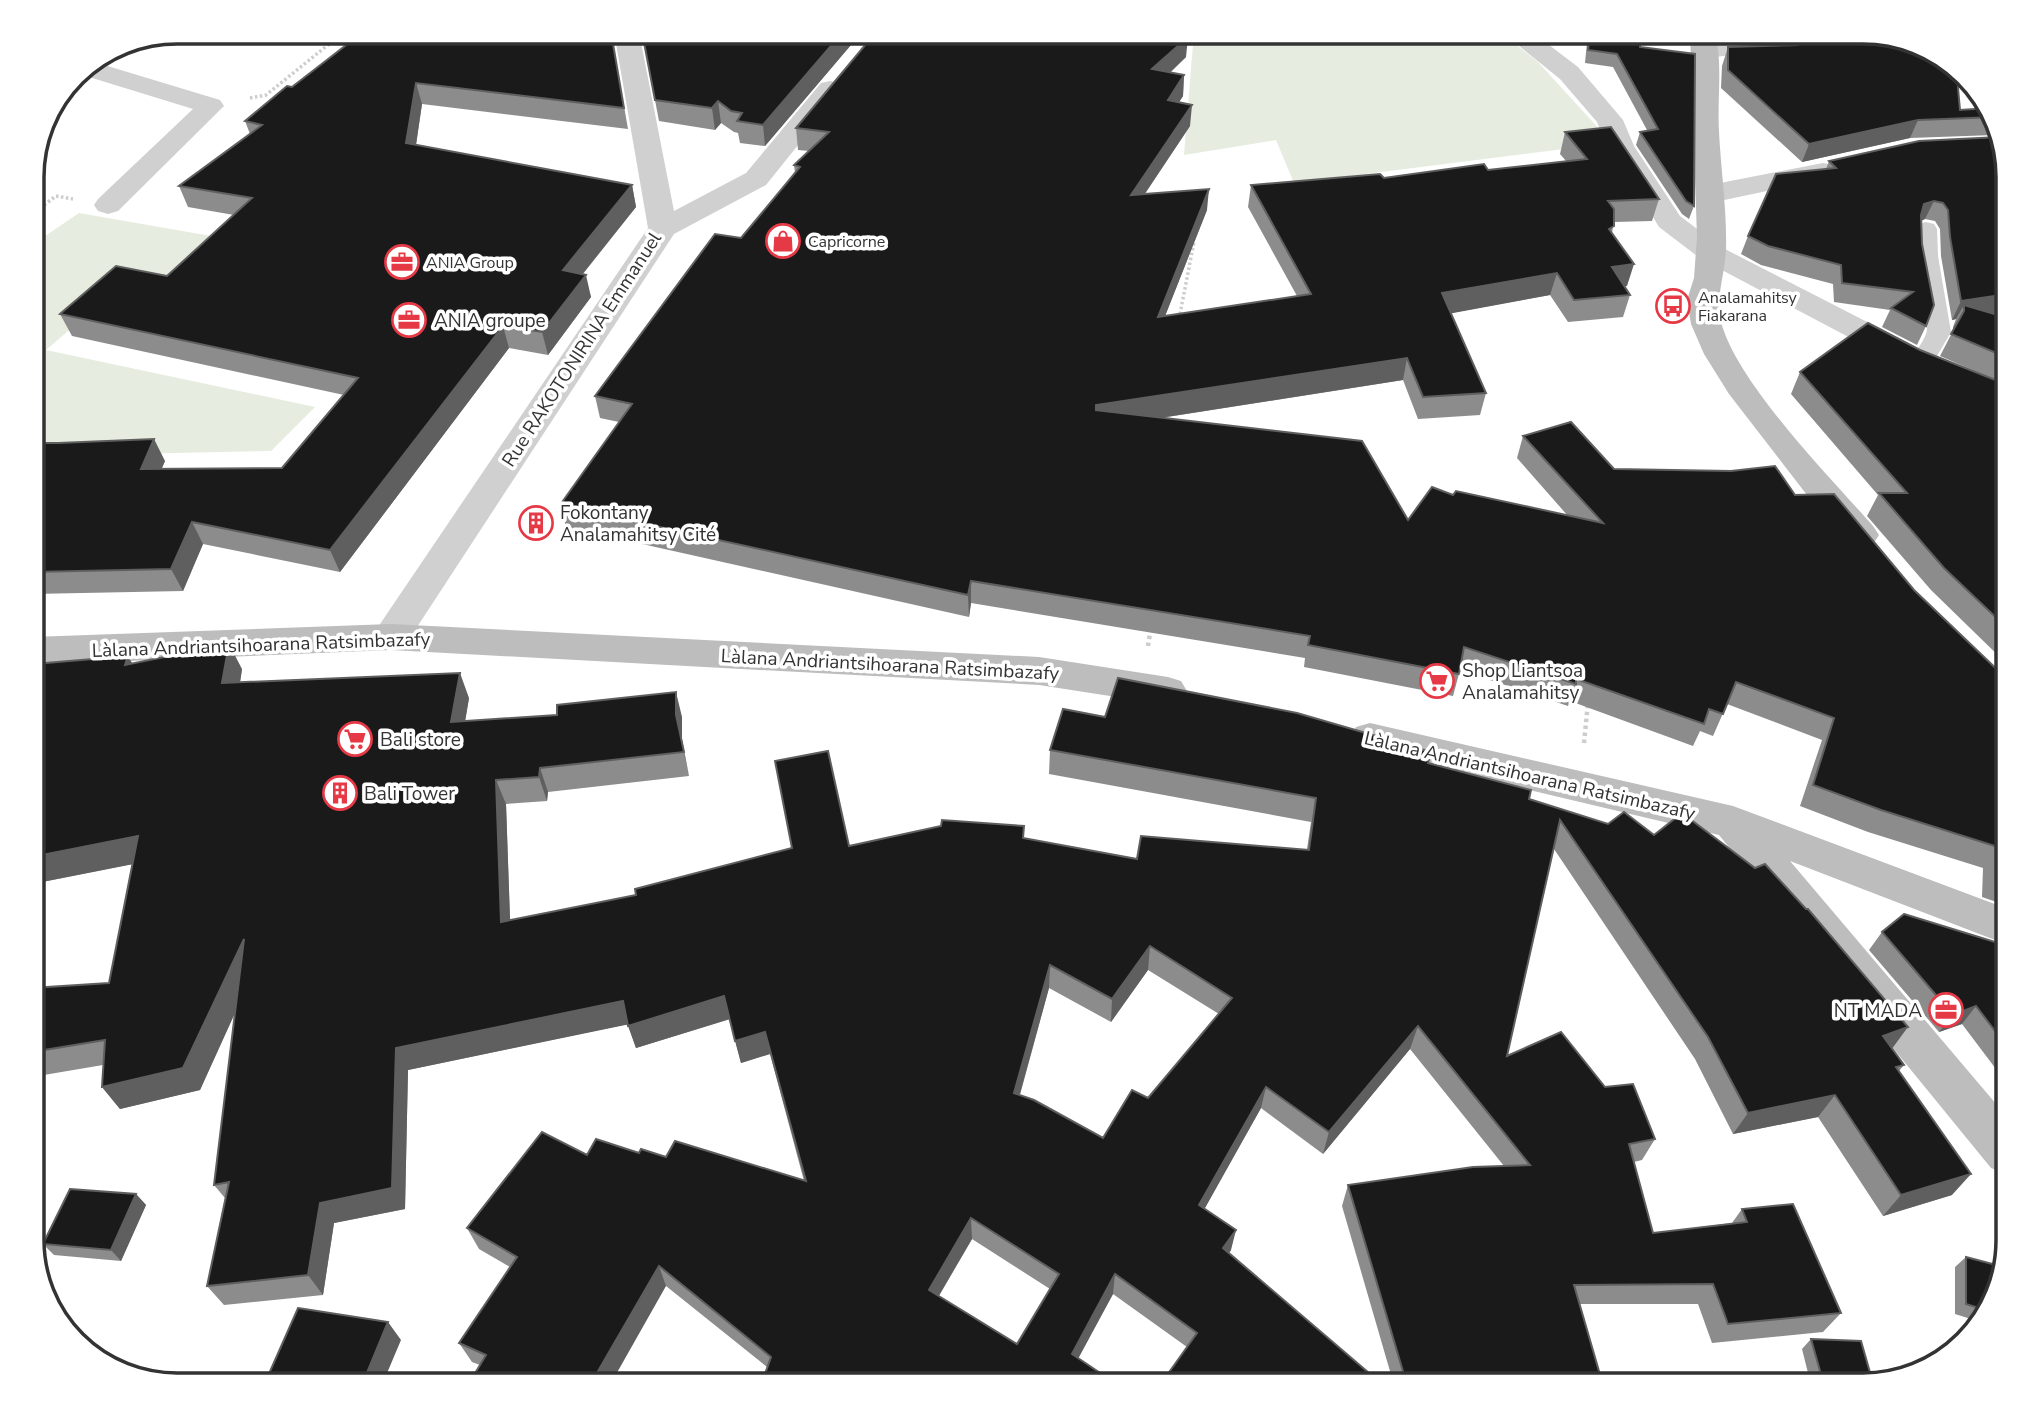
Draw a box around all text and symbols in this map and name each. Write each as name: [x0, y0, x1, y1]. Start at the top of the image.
shop icon: Capricorne: [764, 222, 802, 260]
street label: Rue RAKOTONIRINA Emmanuel: [496, 227, 668, 472]
place label: Capricorne: [808, 231, 885, 253]
office icon: ANIA Group: [383, 243, 421, 281]
place label: ANIA Group: [426, 252, 514, 274]
bus stop icon: Analamahitsy Fiakarana: [1654, 287, 1692, 325]
place label: Analamahitsy Fiakarana: [1698, 287, 1798, 327]
office icon: ANIA groupe: [390, 301, 428, 339]
place label: ANIA groupe: [434, 308, 546, 334]
place label: Fokontany Analamahitsy Cité: [560, 500, 716, 548]
building icon: Fokontany Analamahitsy Cité: [517, 504, 555, 542]
street label: Làlana Andriantsihoarana Ratsimbazafy: [91, 626, 431, 664]
street label: Làlana Andriantsihoarana Ratsimbazafy: [720, 643, 1060, 687]
place label: Shop Liantsoa Analamahitsy: [1462, 658, 1583, 706]
supermarket icon: Shop Liantsoa Analamahitsy: [1418, 662, 1456, 700]
supermarket icon: Bali store: [336, 720, 374, 758]
street label: Làlana Andriantsihoarana Ratsimbazafy: [1362, 725, 1698, 827]
place label: Bali store: [380, 727, 461, 753]
building icon: Bali Tower: [321, 774, 359, 812]
place label: Bali Tower: [364, 781, 455, 807]
office icon: NT MADA: [1927, 991, 1965, 1029]
place label: NT MADA: [1834, 998, 1922, 1024]

